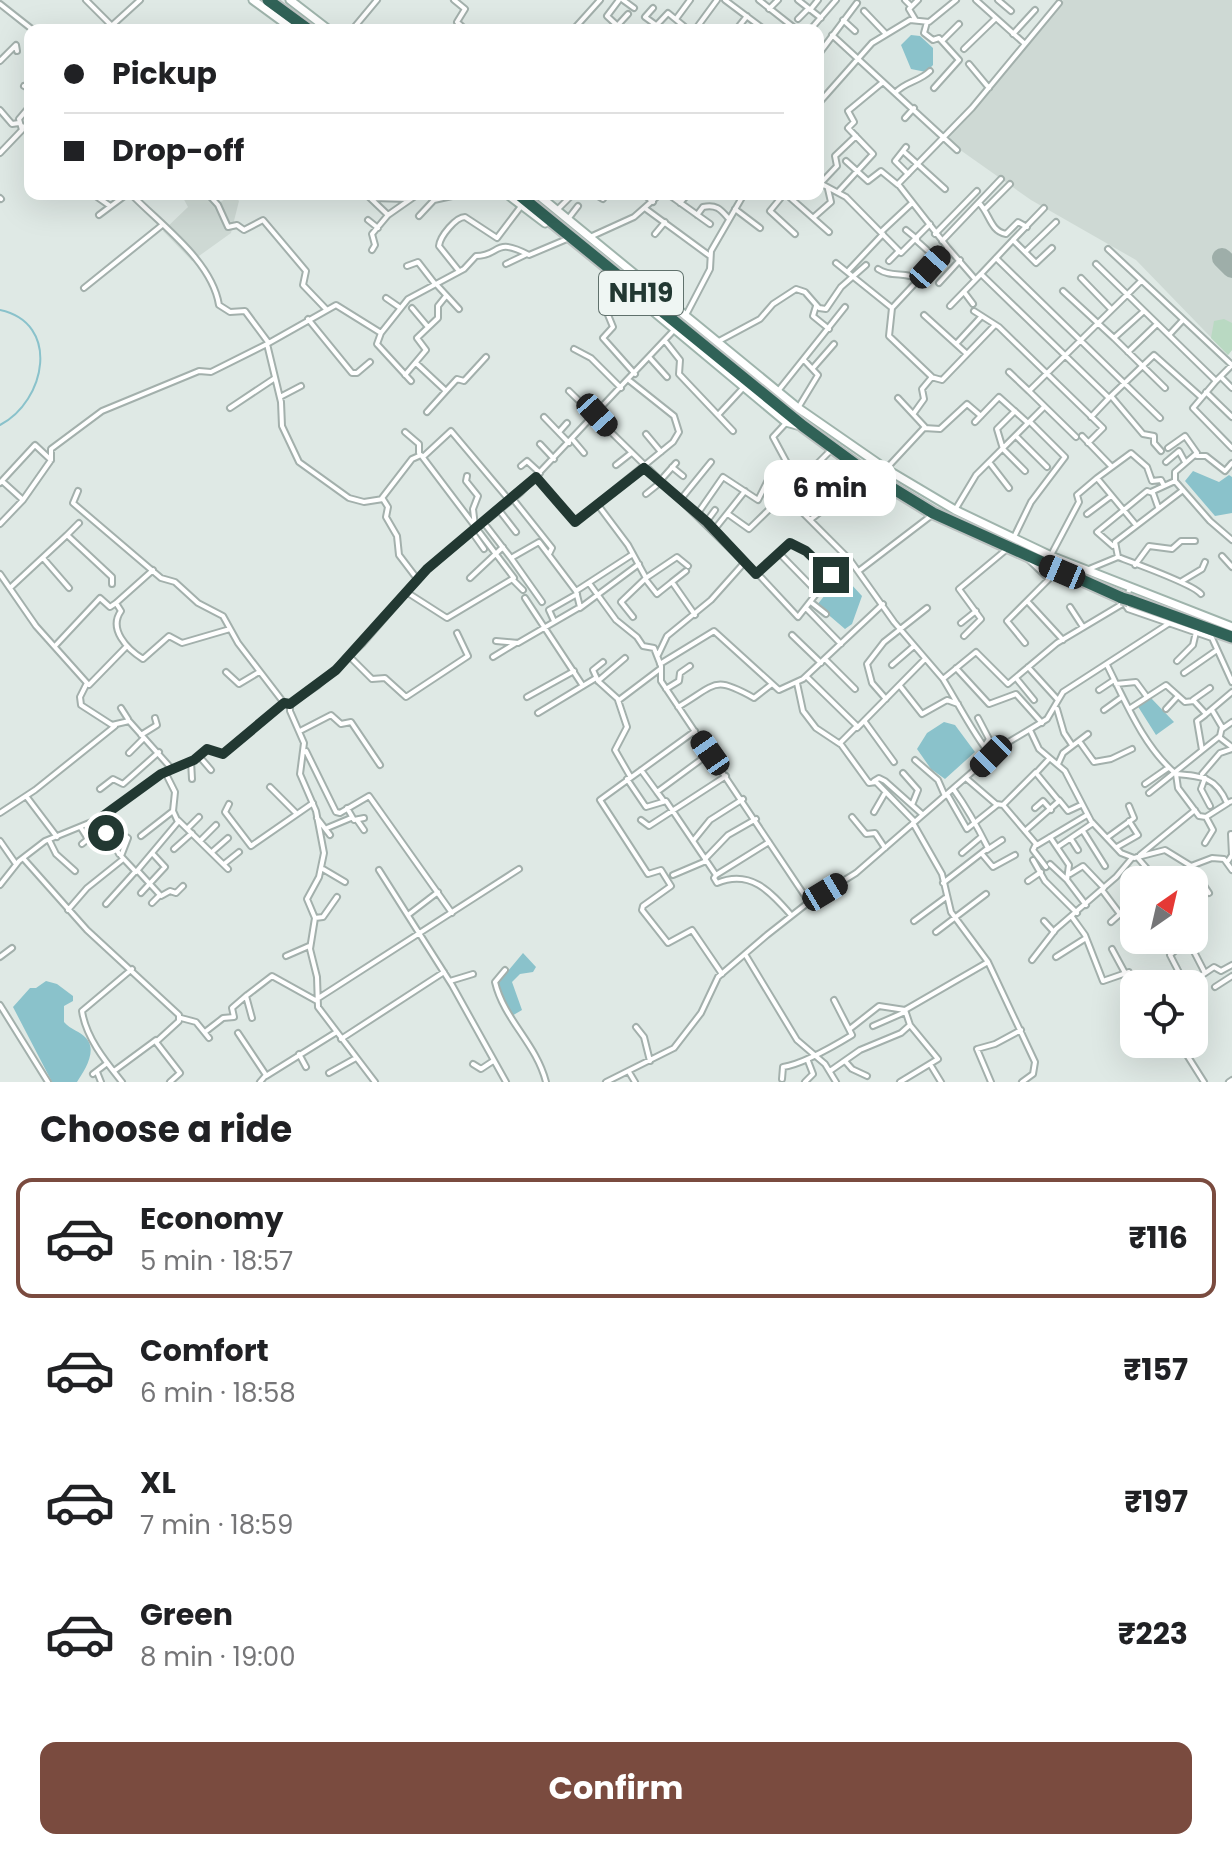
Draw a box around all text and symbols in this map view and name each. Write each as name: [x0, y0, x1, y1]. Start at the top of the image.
text: Pickup: [112, 52, 217, 95]
text: Drop-off: [112, 129, 244, 172]
car: [905, 241, 955, 293]
road number: NH19: [599, 271, 683, 315]
car: [572, 389, 622, 441]
callout: 6 min: [765, 459, 897, 515]
text: 6 min: [793, 470, 867, 506]
car: [1035, 552, 1089, 592]
route end: [813, 557, 849, 593]
car: [686, 726, 734, 780]
car: [966, 731, 1016, 781]
route start: [88, 815, 124, 851]
north arrow: [1120, 866, 1208, 954]
map controls: [1120, 866, 1208, 1058]
car: [798, 869, 852, 915]
button: locate: [1120, 970, 1208, 1058]
text: Choose a ride: [40, 1104, 292, 1155]
text: Economy: [140, 1197, 284, 1240]
icon: car: [44, 1202, 116, 1274]
text: ₹116: [1128, 1216, 1188, 1259]
text: 5 min · 18:57: [140, 1243, 293, 1279]
text: Comfort: [140, 1329, 269, 1372]
icon: car: [44, 1334, 116, 1406]
text: ₹157: [1123, 1348, 1188, 1391]
text: 6 min · 18:58: [140, 1375, 296, 1411]
text: XL: [140, 1461, 176, 1504]
icon: car: [44, 1466, 116, 1538]
text: ₹197: [1124, 1480, 1188, 1523]
text: 7 min · 18:59: [140, 1507, 293, 1543]
text: Green: [140, 1593, 233, 1636]
icon: car: [44, 1598, 116, 1670]
text: ₹223: [1118, 1612, 1188, 1655]
text: 8 min · 19:00: [140, 1639, 295, 1675]
button: Confirm: [40, 1742, 1192, 1834]

